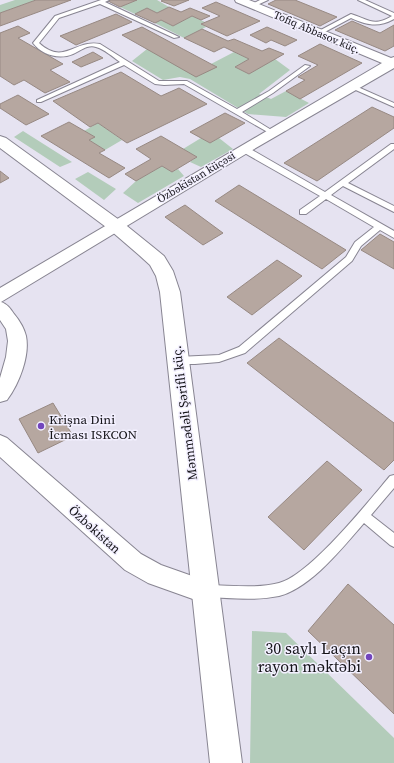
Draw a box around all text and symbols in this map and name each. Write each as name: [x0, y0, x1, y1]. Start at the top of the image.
street label: Tofiq Abbasov küç.: [271, 7, 362, 57]
street label: Özbəkistan küçəsi: [154, 147, 238, 207]
street label: Məmmədəli Şərifli küç.: [168, 345, 201, 481]
place label: Krişna Dini İcması ISKCON: [49, 411, 138, 443]
marker: Krişna Dini İcması ISKCON: [36, 421, 46, 431]
street label: Özbəkistan: [65, 501, 124, 557]
place label: 30 saylı Laçın rayon məktəbi: [258, 637, 361, 677]
marker: 30 saylı Laçın rayon məktəbi: [364, 652, 374, 662]

